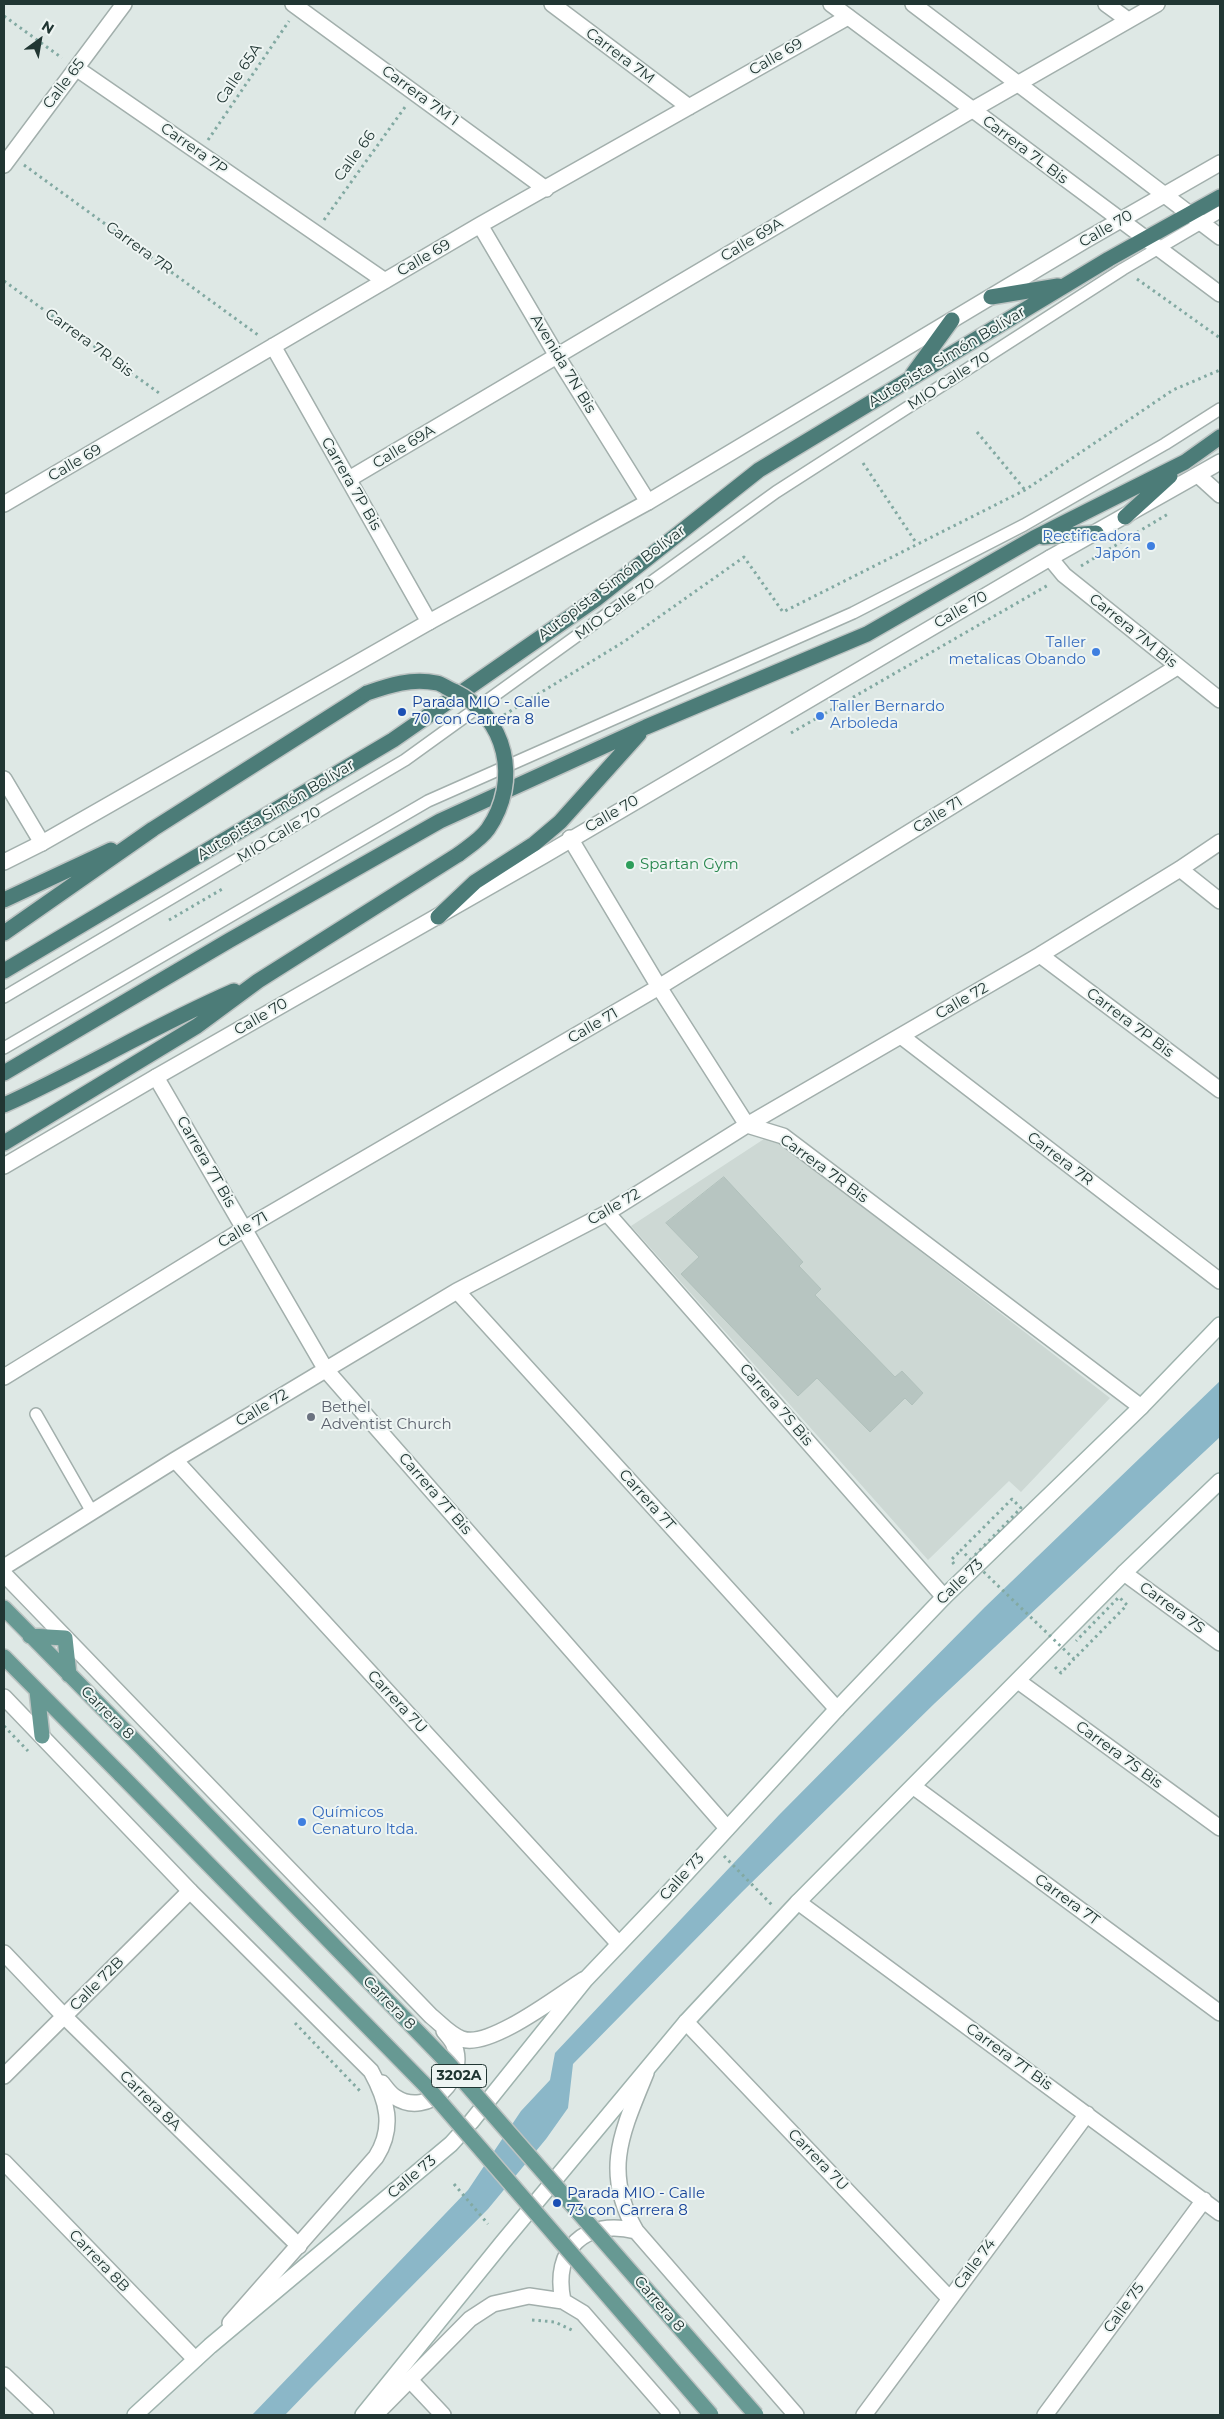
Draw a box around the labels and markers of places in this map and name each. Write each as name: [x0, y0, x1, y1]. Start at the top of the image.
place label: Rectificadora Japón: [1042, 528, 1141, 563]
marker: Rectificadora Japón: [1145, 540, 1157, 552]
place label: Taller metalicas Obando: [949, 634, 1086, 669]
marker: Taller metalicas Obando: [1090, 646, 1102, 658]
place label: Parada MIO - Calle 70 con Carrera 8: [412, 694, 550, 729]
place label: Taller Bernardo Arboleda: [830, 698, 945, 733]
marker: Parada MIO - Calle 70 con Carrera 8: [396, 706, 408, 718]
marker: Taller Bernardo Arboleda: [814, 710, 826, 722]
place label: Spartan Gym: [640, 856, 739, 874]
marker: Spartan Gym: [624, 859, 636, 871]
place label: Bethel Adventist Church: [321, 1399, 452, 1434]
marker: Bethel Adventist Church: [305, 1411, 317, 1423]
place label: Químicos Cenaturo ltda.: [312, 1804, 418, 1839]
marker: Químicos Cenaturo ltda.: [296, 1816, 308, 1828]
place label: Parada MIO - Calle 73 con Carrera 8: [567, 2185, 705, 2220]
marker: Parada MIO - Calle 73 con Carrera 8: [551, 2197, 563, 2209]

